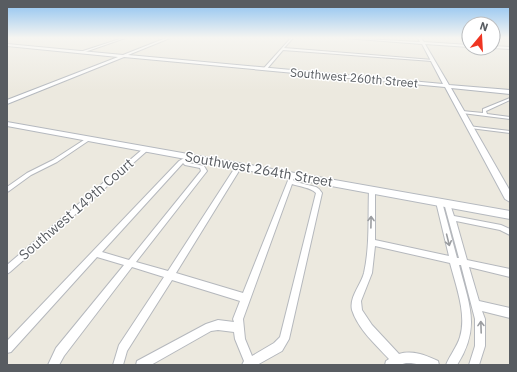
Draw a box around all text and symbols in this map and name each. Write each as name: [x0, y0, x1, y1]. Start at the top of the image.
north arrow: [461, 16, 501, 56]
text: N: [478, 19, 490, 34]
street label: Southwest 260th Street: [289, 64, 419, 91]
street label: Southwest 264th Street: [184, 147, 334, 191]
street label: Southwest 149th Court: [15, 154, 137, 264]
one-way arrow: [367, 216, 375, 229]
one-way arrow: [445, 233, 452, 246]
one-way arrow: [477, 321, 485, 334]

